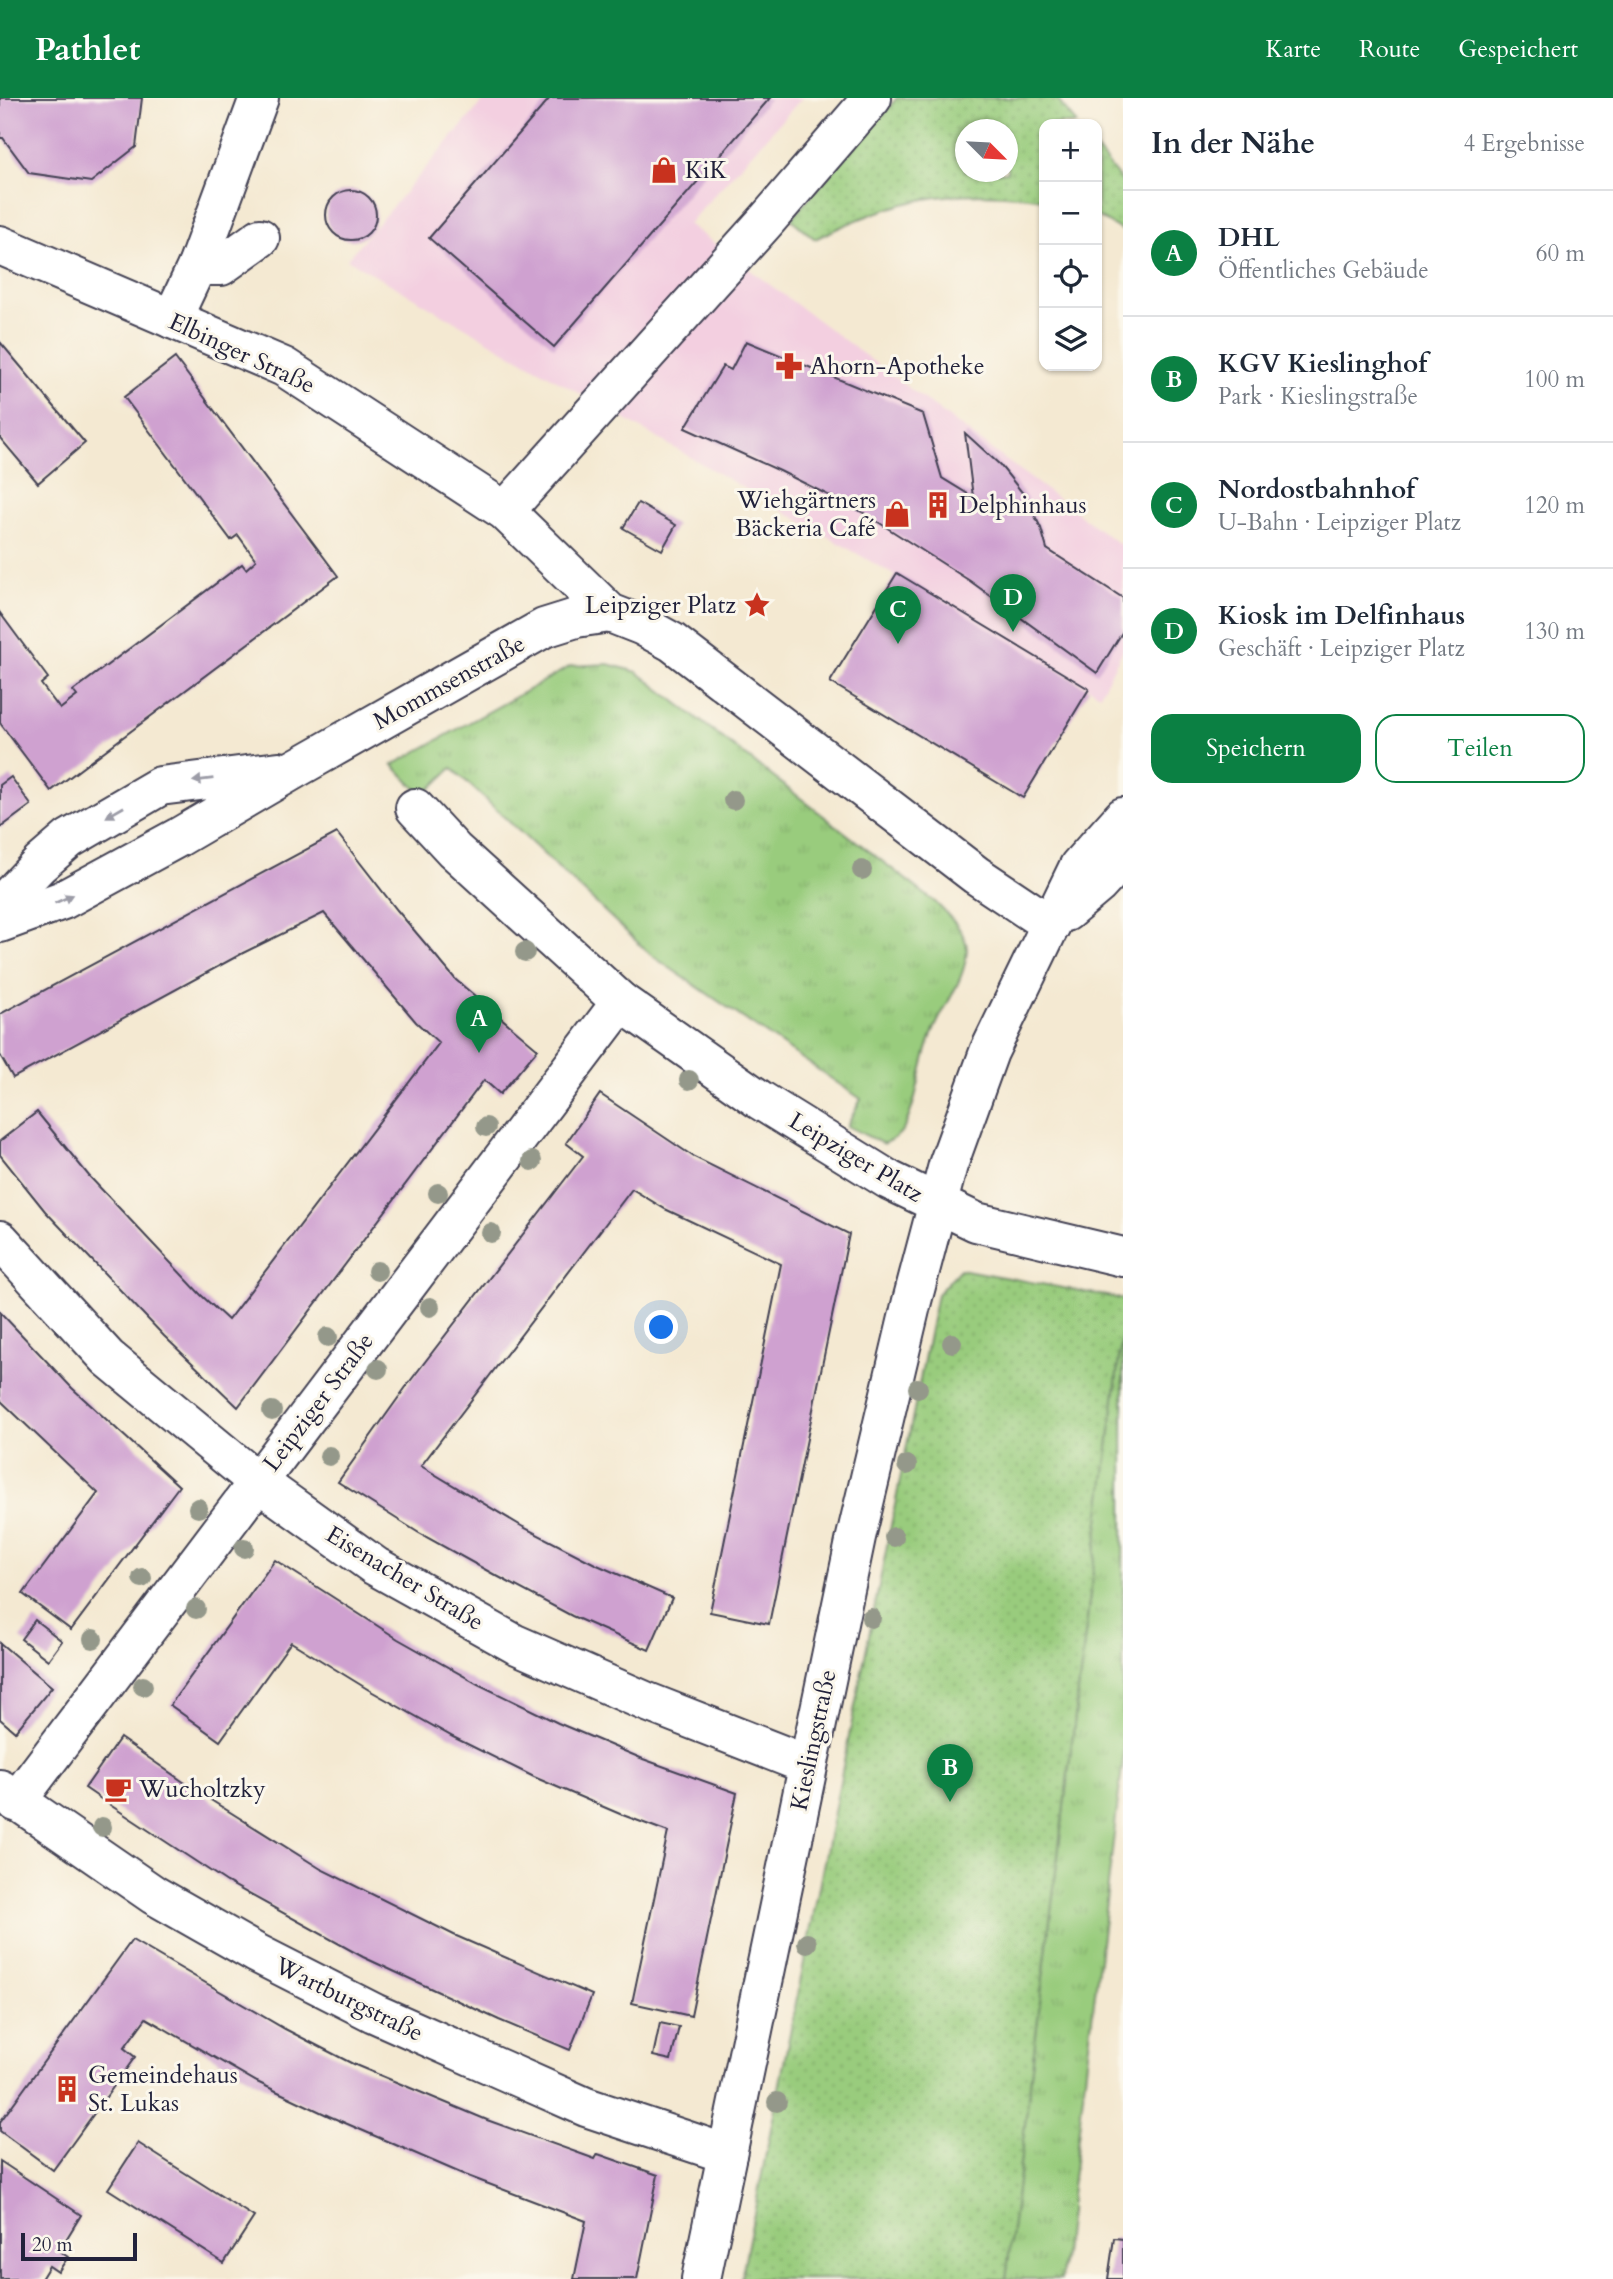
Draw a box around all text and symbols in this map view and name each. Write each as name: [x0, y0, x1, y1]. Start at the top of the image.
text: Pathlet: [35, 27, 140, 72]
text: Karte: [1266, 33, 1321, 66]
text: Route: [1359, 33, 1420, 66]
text: Gespeichert: [1458, 33, 1578, 66]
north arrow: [955, 119, 1018, 182]
map controls: [1039, 119, 1102, 371]
button: +: [1039, 119, 1102, 182]
text: In der Nähe: [1151, 123, 1315, 164]
text: 4 Ergebnisse: [1463, 128, 1585, 159]
place label: KiK: [685, 154, 728, 187]
shop icon: KiK: [649, 155, 679, 185]
button: −: [1039, 182, 1102, 245]
text: DHL: [1218, 220, 1280, 255]
text: A: [1165, 238, 1183, 269]
text: 60 m: [1536, 238, 1585, 269]
button: locate: [1039, 245, 1102, 308]
text: Öffentliches Gebäude: [1218, 255, 1429, 286]
street label: Elbinger Straße: [163, 305, 320, 402]
button: layers: [1039, 308, 1102, 371]
text: KGV Kieslinghof: [1218, 346, 1427, 381]
place label: Ahorn-Apotheke: [810, 350, 985, 383]
pharmacy icon: Ahorn-Apotheke: [774, 351, 804, 381]
text: B: [1166, 364, 1182, 395]
text: 100 m: [1524, 364, 1585, 395]
text: Park · Kieslingstraße: [1218, 381, 1418, 412]
text: Nordostbahnhof: [1218, 472, 1415, 507]
place label: Wiehgärtners Bäckeria Café: [735, 484, 876, 545]
place label: Delphinhaus: [959, 489, 1087, 522]
building icon: Delphinhaus: [923, 490, 953, 520]
text: C: [1165, 490, 1183, 521]
text: 120 m: [1524, 490, 1585, 521]
shop icon: Wiehgärtners Bäckeria Café: [882, 499, 912, 529]
text: U-Bahn · Leipziger Platz: [1218, 507, 1461, 538]
pin: D: [990, 574, 1036, 632]
pin: C: [875, 586, 921, 644]
place label: Leipziger Platz: [585, 589, 736, 622]
place icon: Leipziger Platz: [742, 590, 772, 620]
text: Kiosk im Delfinhaus: [1218, 598, 1465, 633]
text: D: [1164, 616, 1184, 647]
text: 130 m: [1524, 616, 1585, 647]
street label: Mommsenstraße: [367, 627, 531, 738]
text: Geschäft · Leipziger Platz: [1218, 633, 1465, 664]
button: Speichern: [1151, 714, 1361, 783]
button: Teilen: [1375, 714, 1585, 783]
one-way arrow: [192, 775, 214, 786]
one-way arrow: [105, 806, 124, 819]
one-way arrow: [54, 893, 74, 905]
pin: A: [456, 995, 502, 1053]
street label: Leipziger Platz: [783, 1104, 929, 1211]
your location: [644, 1310, 678, 1344]
street label: Leipziger Straße: [255, 1326, 381, 1478]
street label: Eisenacher Straße: [320, 1518, 490, 1639]
street label: Kieslingstraße: [782, 1667, 845, 1814]
pin: B: [927, 1744, 973, 1802]
place label: Wucholtzky: [138, 1773, 266, 1806]
cafe icon: Wucholtzky: [103, 1774, 133, 1804]
street label: Wartburgstraße: [268, 1949, 429, 2050]
place label: Gemeindehaus St. Lukas: [88, 2059, 238, 2120]
building icon: Gemeindehaus St. Lukas: [52, 2074, 82, 2104]
scale bar: [21, 2230, 136, 2262]
text: 20 m: [32, 2232, 73, 2258]

